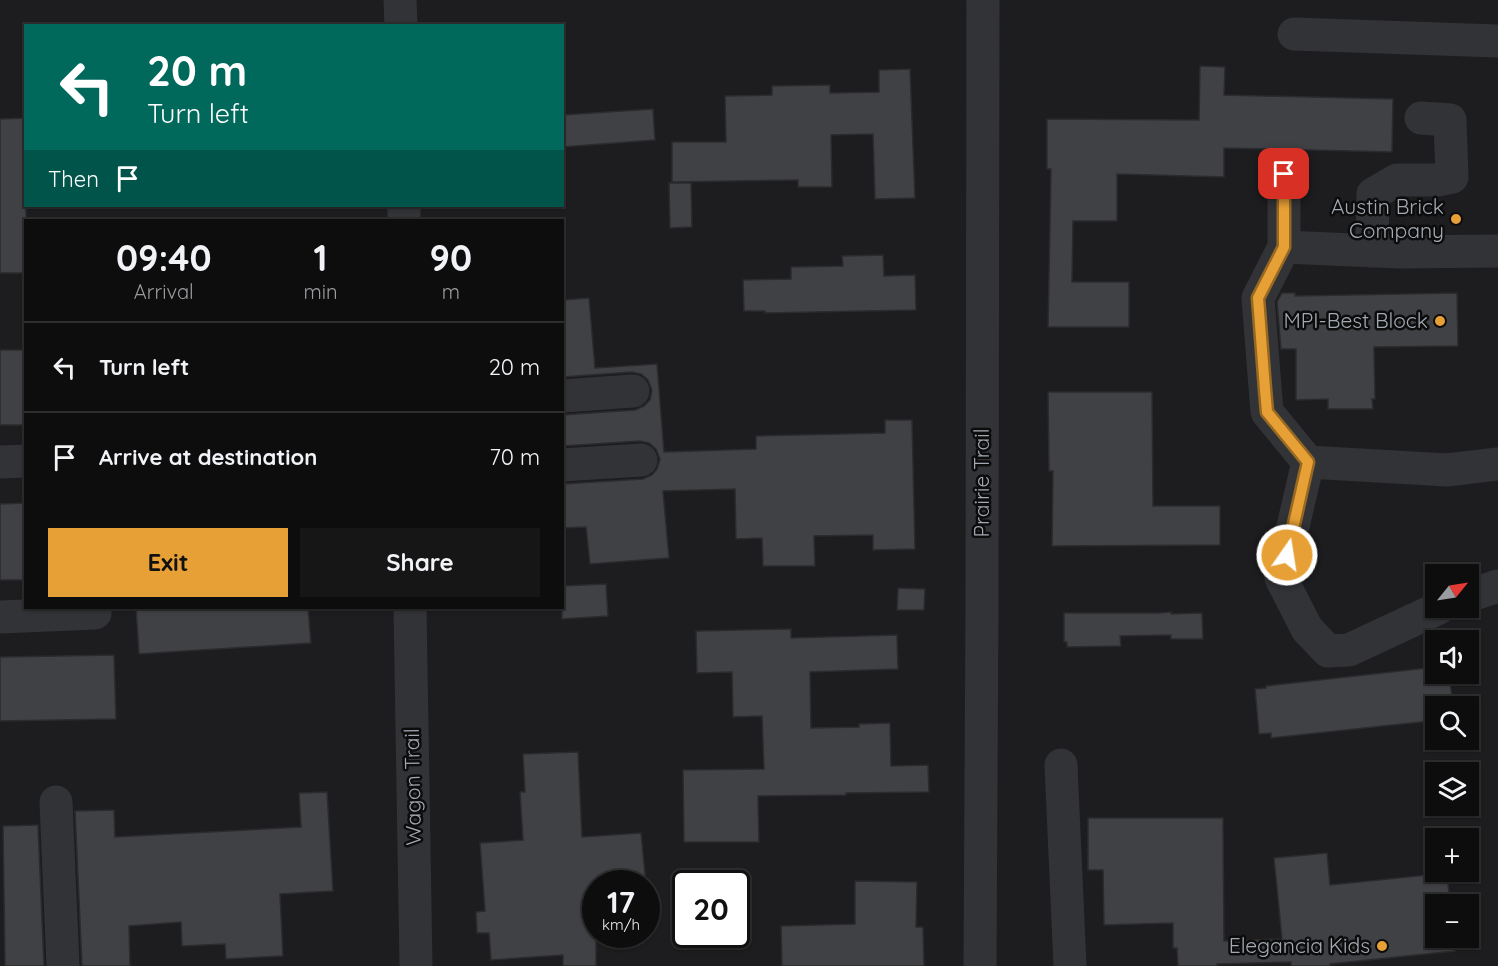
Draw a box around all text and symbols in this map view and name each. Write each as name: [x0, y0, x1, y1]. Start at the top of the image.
text: 20 m: [147, 44, 247, 97]
icon: left: [48, 48, 126, 126]
text: Turn left: [147, 96, 249, 130]
pin: [1258, 148, 1309, 199]
icon: arrive: [1267, 157, 1300, 190]
icon: arrive: [111, 162, 144, 195]
text: Then: [48, 165, 99, 193]
place label: Austin Brick Company: [1331, 193, 1444, 243]
marker: Austin Brick Company: [1449, 212, 1463, 226]
text: 09:40: [116, 235, 212, 280]
text: 1: [314, 235, 328, 280]
text: 90: [430, 235, 472, 280]
text: Arrival: [134, 279, 194, 304]
text: min: [304, 279, 338, 304]
text: m: [442, 279, 460, 304]
place label: MPI-Best Block: [1283, 307, 1428, 333]
marker: MPI-Best Block: [1433, 314, 1447, 328]
icon: left: [48, 351, 81, 384]
text: Turn left: [99, 353, 189, 381]
text: 20 m: [489, 353, 540, 381]
street label: Prairie Trail: [968, 428, 994, 538]
icon: arrive: [48, 441, 81, 474]
text: Arrive at destination: [99, 443, 317, 471]
text: 70 m: [490, 443, 540, 471]
position arrow: [1255, 523, 1319, 587]
button: Exit: [48, 528, 288, 597]
button: Share: [300, 528, 540, 597]
north arrow: [1425, 564, 1479, 618]
map controls: [1425, 564, 1479, 948]
button: sound: [1425, 630, 1479, 684]
button: search: [1425, 696, 1479, 750]
street label: Wagon Trail: [398, 728, 426, 846]
button: layers: [1425, 762, 1479, 816]
button: +: [1425, 828, 1479, 882]
speed limit sign: 20: [672, 870, 750, 948]
text: 17: [607, 883, 635, 921]
button: −: [1425, 894, 1479, 948]
text: km/h: [602, 915, 640, 934]
place label: Elegancia Kids: [1229, 932, 1370, 958]
marker: Elegancia Kids: [1375, 939, 1389, 953]

